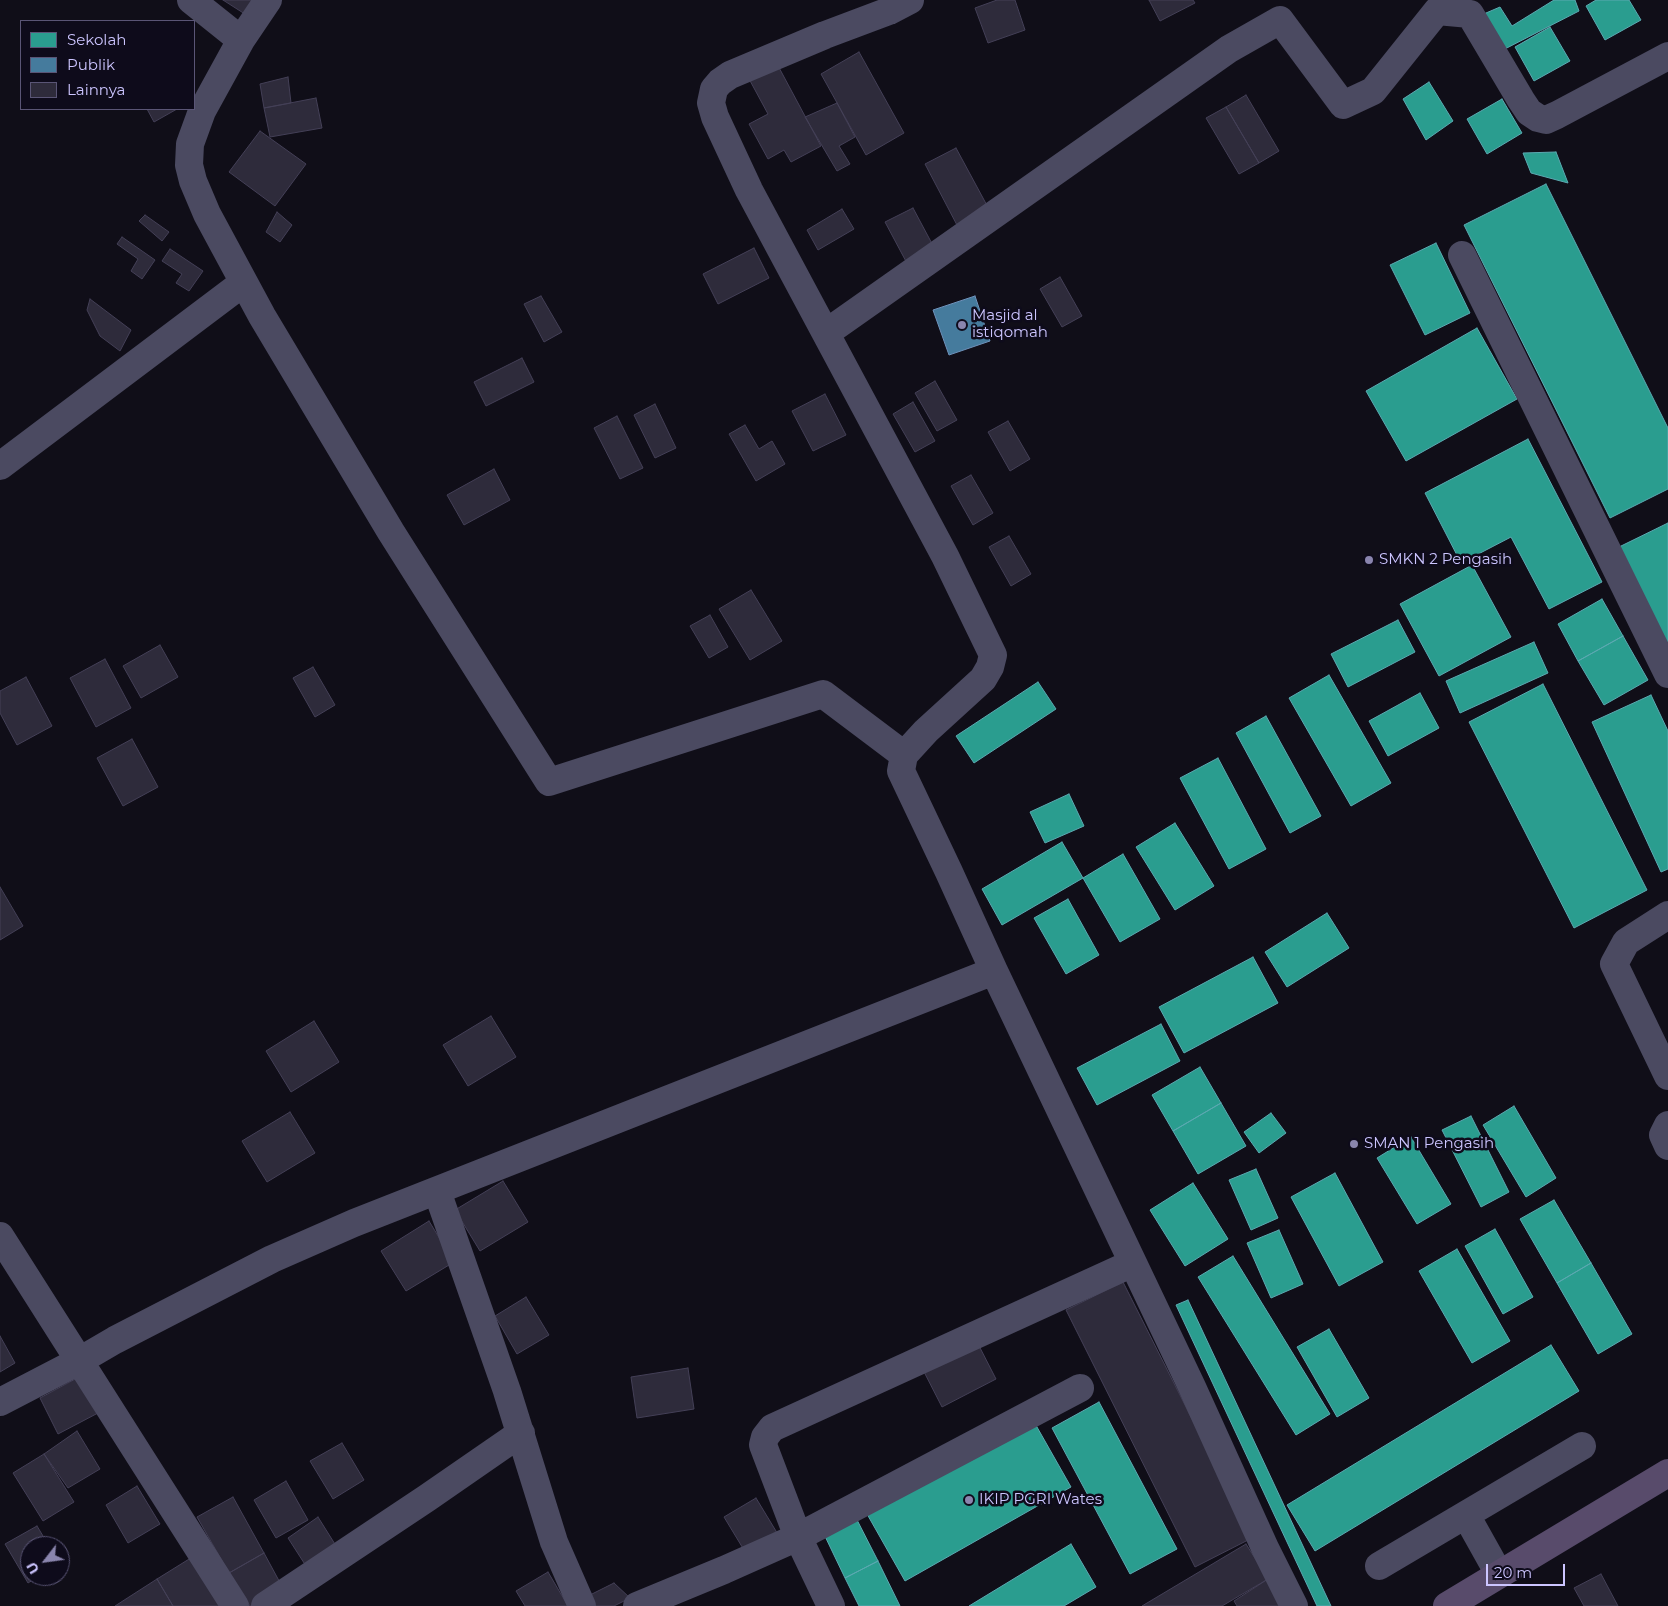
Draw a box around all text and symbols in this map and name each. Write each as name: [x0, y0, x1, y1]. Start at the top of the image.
legend: [20, 20, 195, 110]
text: Sekolah: [67, 30, 126, 49]
text: Publik: [67, 55, 115, 74]
text: Lainnya: [67, 80, 125, 99]
place label: Masjid al istiqomah: [972, 307, 1048, 342]
marker: Masjid al istiqomah: [956, 319, 968, 331]
place label: SMKN 2 Pengasih: [1379, 551, 1512, 569]
marker: SMKN 2 Pengasih: [1363, 554, 1375, 566]
place label: SMAN 1 Pengasih: [1364, 1135, 1494, 1153]
marker: SMAN 1 Pengasih: [1348, 1138, 1360, 1150]
place label: IKIP PGRI Wates: [979, 1491, 1102, 1509]
marker: IKIP PGRI Wates: [963, 1494, 975, 1506]
north arrow: [20, 1536, 70, 1586]
scale bar: [1488, 1554, 1567, 1586]
text: U: [22, 1559, 43, 1577]
text: 20 m: [1494, 1563, 1532, 1582]

